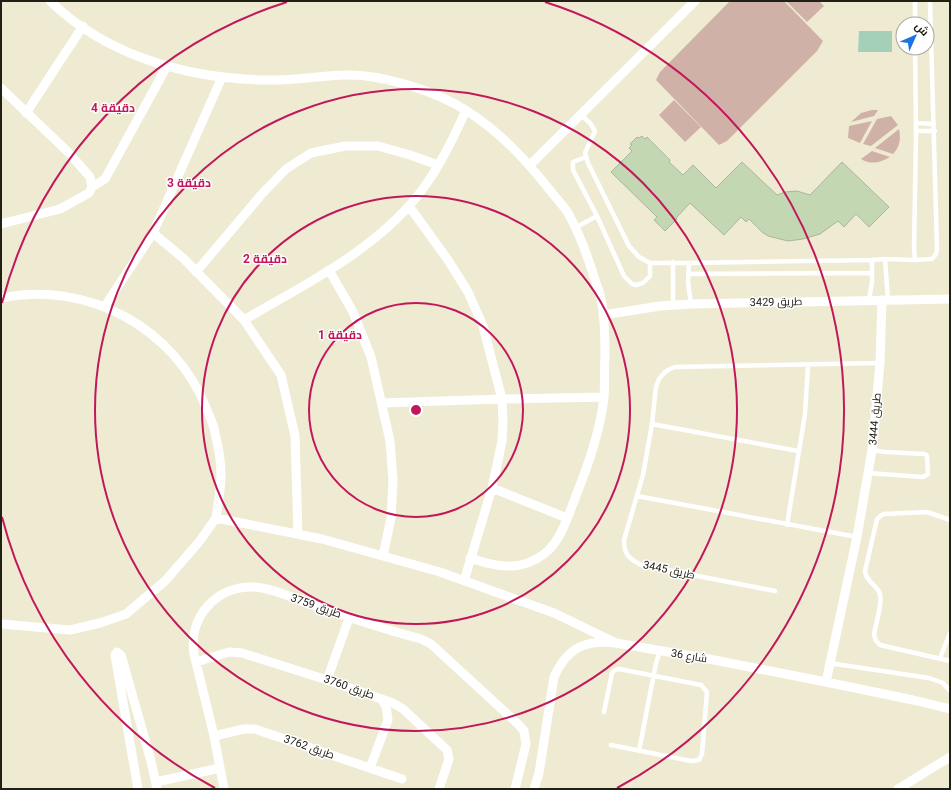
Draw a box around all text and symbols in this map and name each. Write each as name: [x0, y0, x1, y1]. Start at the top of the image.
north arrow: [895, 16, 935, 56]
text: ش: [912, 20, 931, 39]
text: 4 دقيقة: [91, 101, 135, 115]
text: 3 دقيقة: [167, 176, 211, 190]
text: 2 دقيقة: [243, 252, 287, 266]
street label: طريق 3429: [750, 295, 802, 309]
text: 1 دقيقة: [318, 328, 362, 342]
street label: طريق 3444: [866, 392, 884, 446]
centre of rings: [409, 403, 423, 417]
street label: طريق 3445: [642, 558, 696, 582]
street label: طريق 3759: [289, 591, 343, 621]
street label: شارع 36: [670, 647, 708, 666]
street label: طريق 3760: [322, 672, 376, 702]
street label: طريق 3762: [282, 732, 336, 762]

